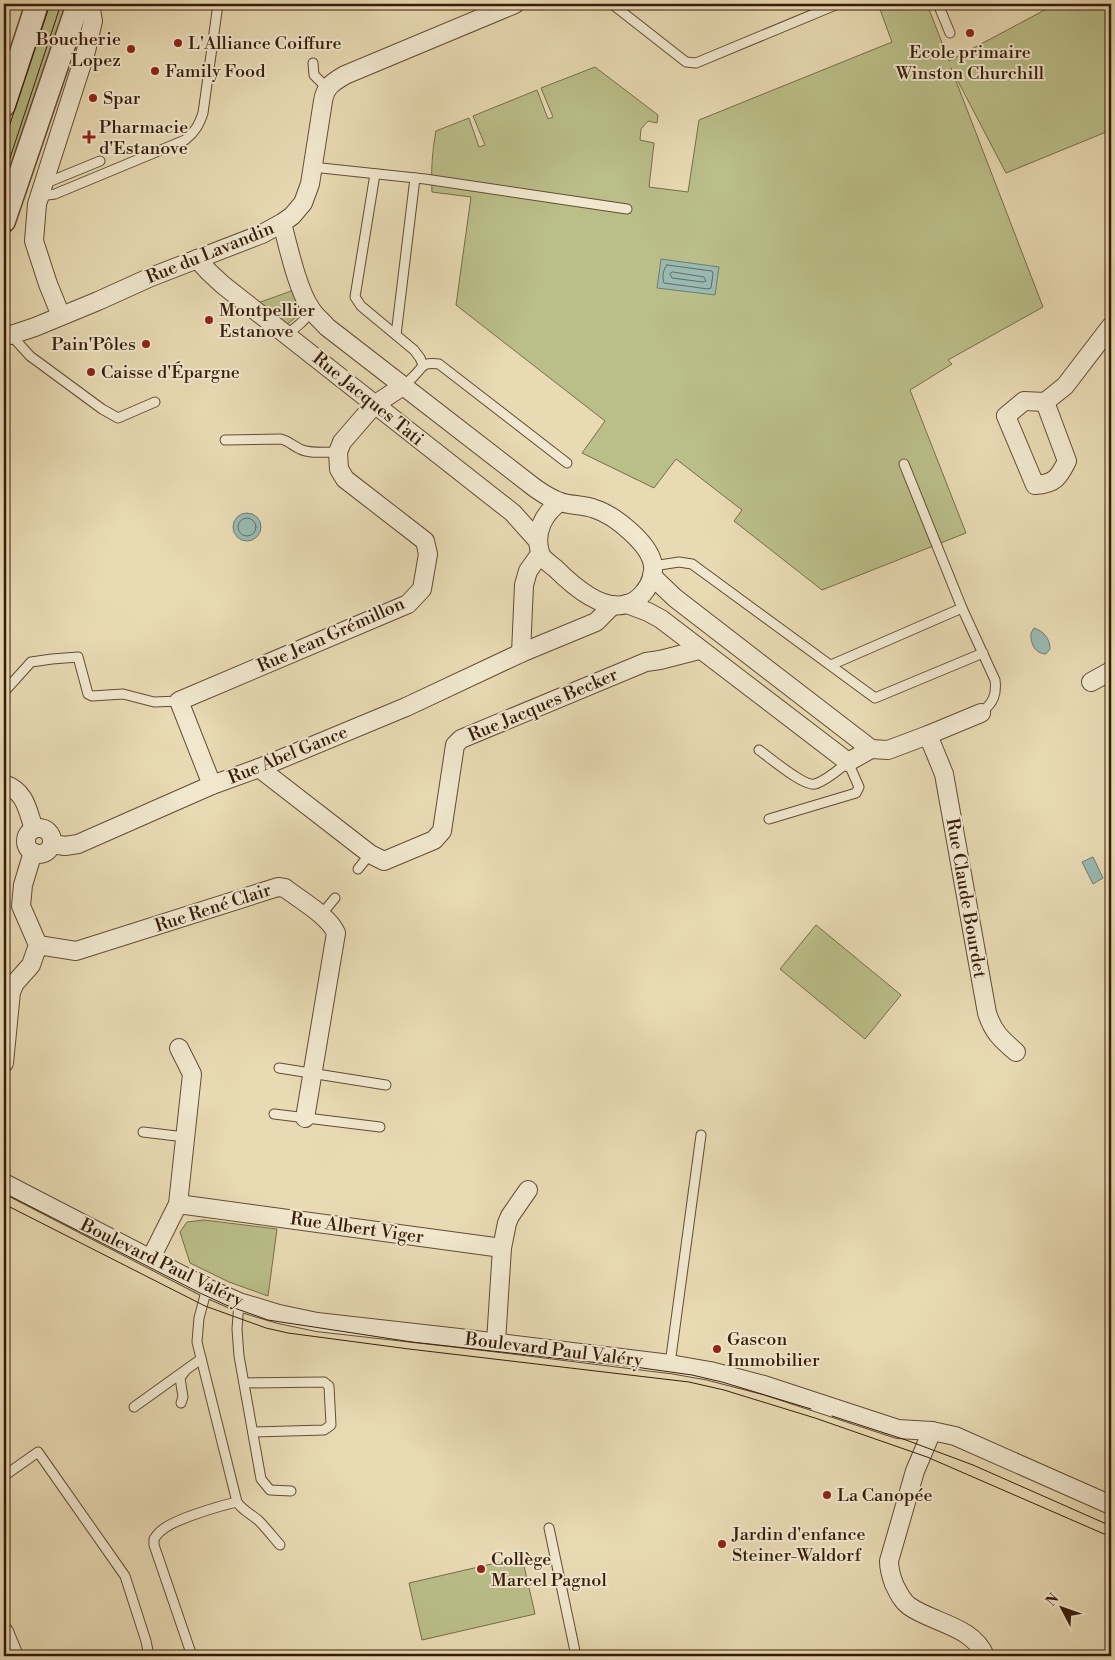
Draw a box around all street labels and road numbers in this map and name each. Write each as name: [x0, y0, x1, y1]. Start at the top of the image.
street label: Rue du Lavandin: [143, 217, 278, 289]
street label: Rue Jacques Tati: [308, 347, 428, 451]
street label: Rue Jean Grémillon: [254, 592, 409, 678]
street label: Rue Jacques Becker: [465, 663, 621, 747]
street label: Rue Abel Gance: [225, 721, 351, 789]
street label: Rue Claude Bourdet: [941, 816, 991, 980]
street label: Rue René Clair: [152, 878, 274, 938]
street label: Rue Albert Viger: [289, 1207, 425, 1249]
street label: Boulevard Paul Valéry: [76, 1213, 248, 1313]
street label: Boulevard Paul Valéry: [463, 1328, 644, 1372]

